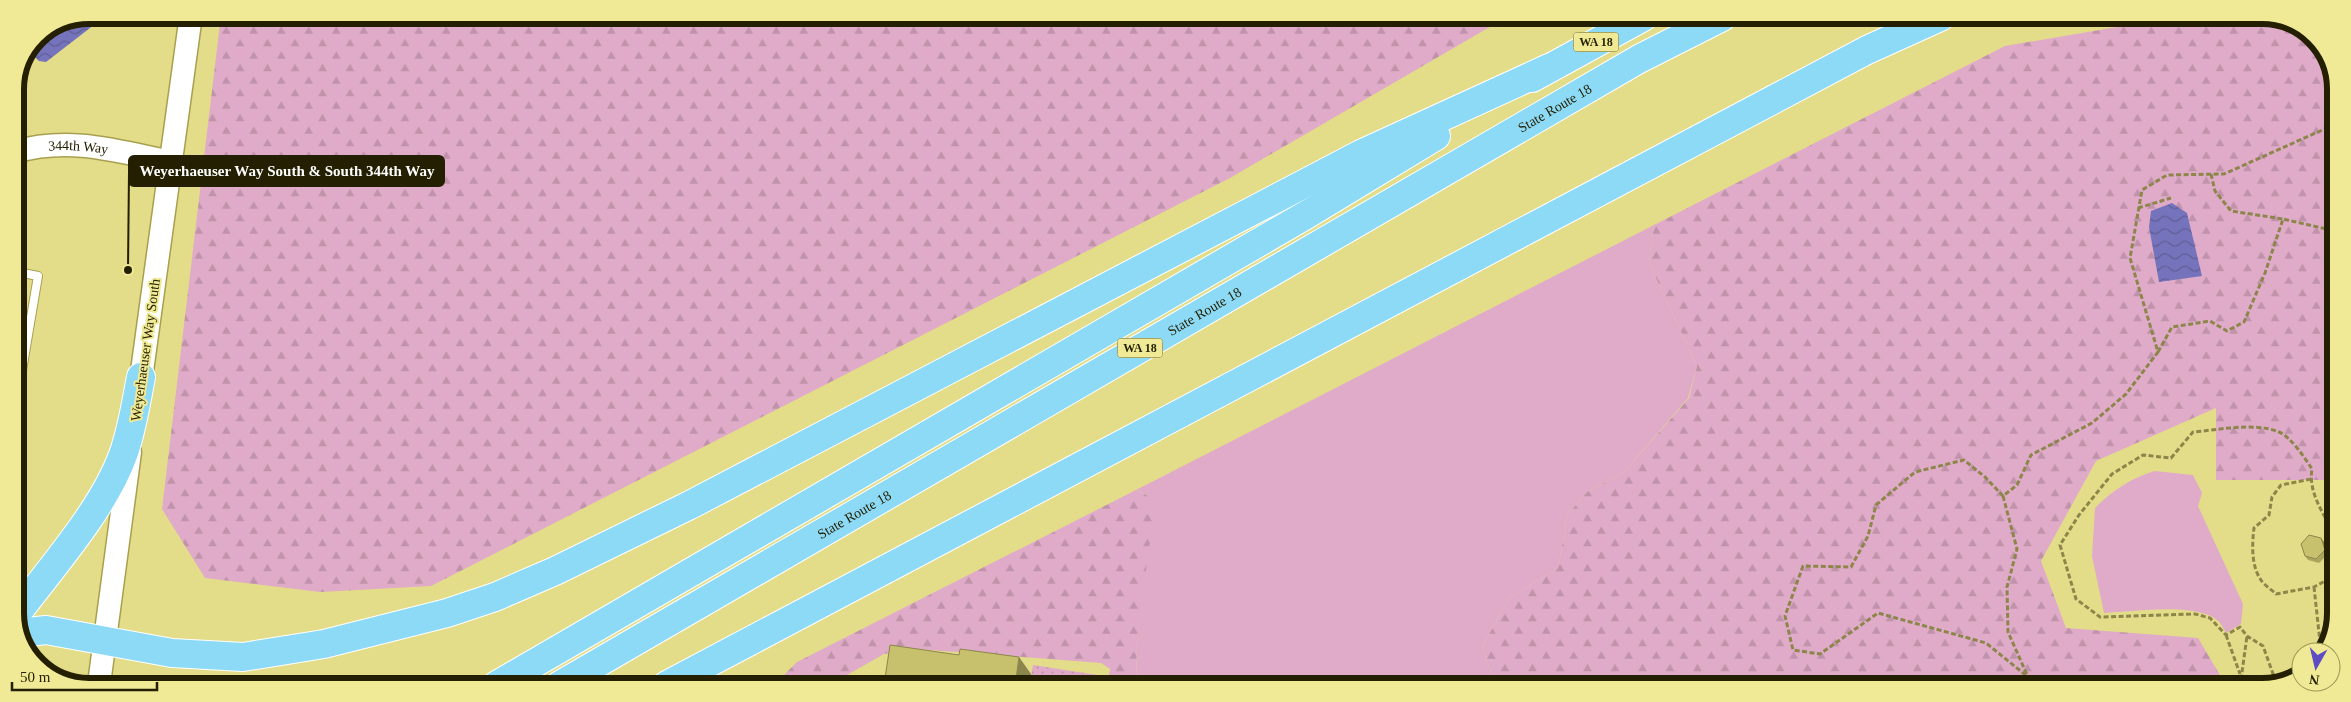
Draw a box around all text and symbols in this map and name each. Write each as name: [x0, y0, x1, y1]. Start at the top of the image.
road number: WA 18: [1574, 32, 1618, 52]
street label: State Route 18: [1516, 81, 1594, 136]
street label: 344th Way: [48, 138, 109, 157]
callout: Weyerhaeuser Way South & South 344th Way: [129, 156, 444, 186]
text: Weyerhaeuser Way South & South 344th Way: [139, 163, 435, 179]
street label: Weyerhaeuser Way South: [128, 278, 163, 422]
street label: State Route 18: [1165, 284, 1244, 339]
road number: WA 18: [1118, 338, 1162, 358]
street label: State Route 18: [815, 488, 894, 542]
north arrow: [2291, 642, 2341, 692]
scale bar: [12, 660, 158, 692]
text: 50 m: [20, 669, 51, 685]
text: N: [2308, 671, 2320, 688]

